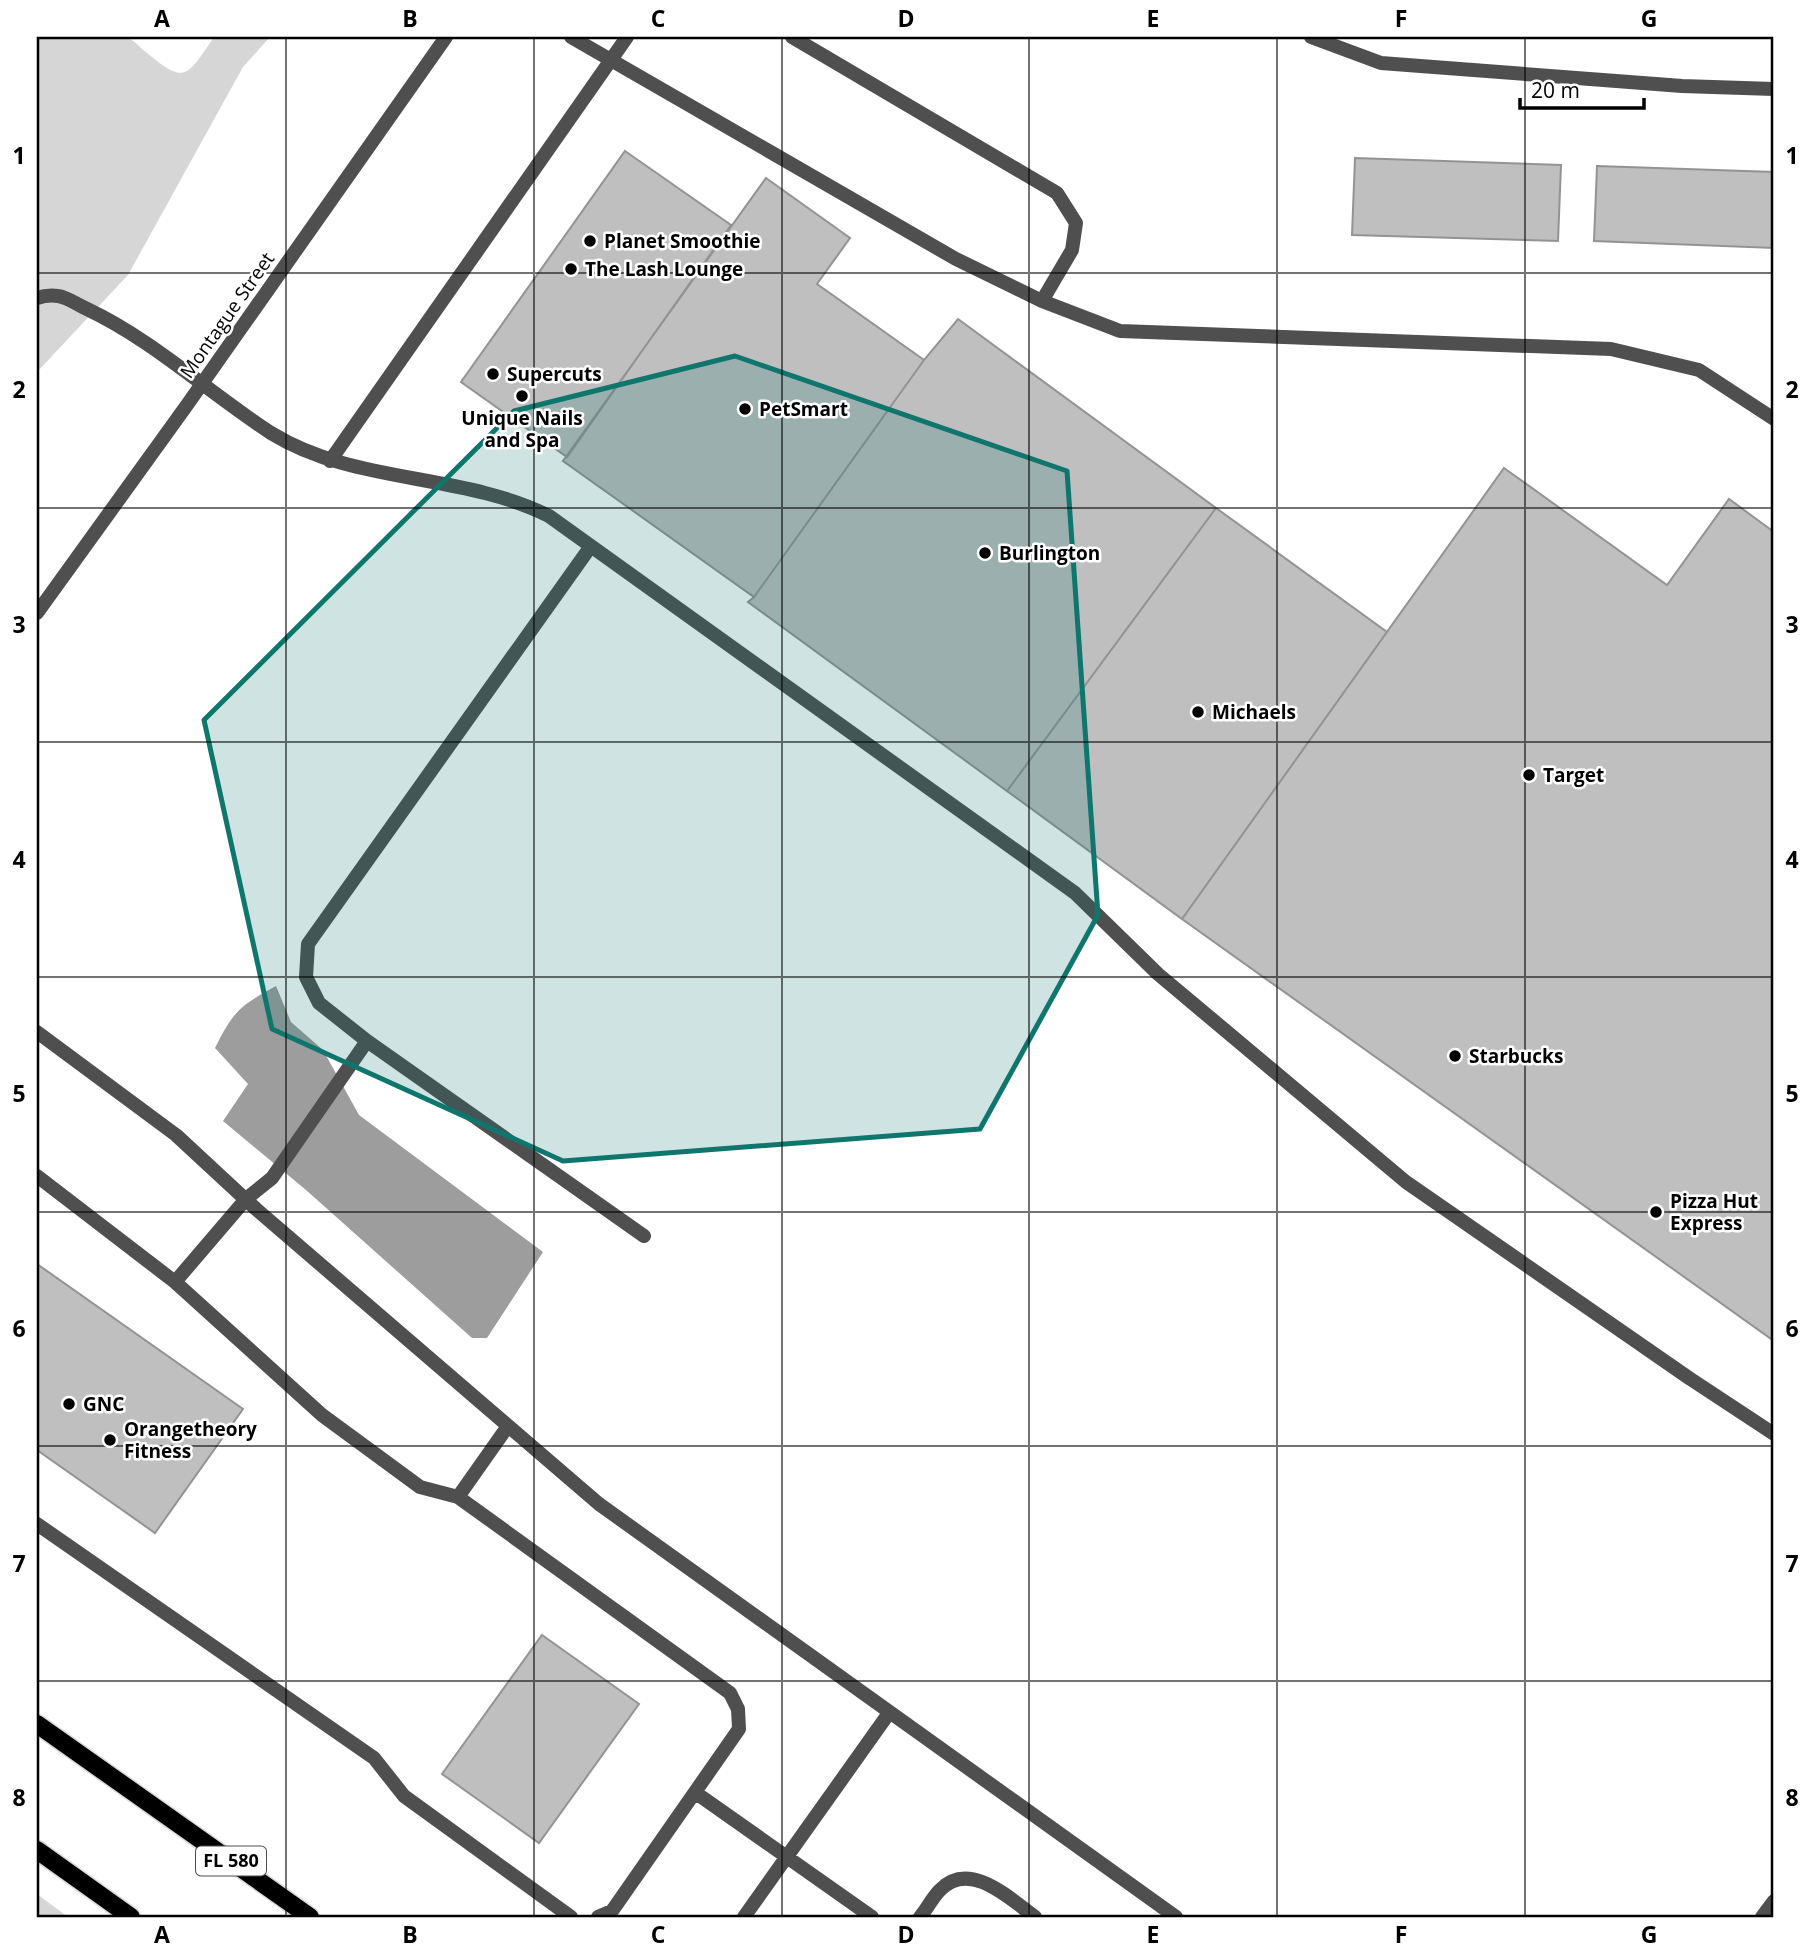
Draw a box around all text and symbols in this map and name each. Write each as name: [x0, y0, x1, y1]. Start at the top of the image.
text: A: [154, 2, 170, 34]
text: B: [402, 2, 418, 34]
text: C: [651, 2, 665, 34]
text: D: [897, 2, 915, 34]
text: E: [1147, 2, 1159, 34]
text: F: [1395, 2, 1407, 34]
text: G: [1641, 2, 1657, 34]
scale bar: [1520, 66, 1645, 110]
text: 20 m: [1531, 76, 1580, 104]
text: 1: [12, 139, 26, 171]
text: 1: [1785, 139, 1799, 171]
place label: Planet Smoothie: [604, 228, 761, 254]
marker: Planet Smoothie: [582, 233, 598, 249]
street label: Montague Street: [174, 247, 280, 383]
place label: The Lash Lounge: [585, 256, 743, 282]
marker: The Lash Lounge: [563, 261, 579, 277]
place label: Supercuts: [507, 361, 602, 387]
marker: Supercuts: [485, 366, 501, 382]
text: 2: [12, 373, 26, 405]
text: 2: [1785, 373, 1799, 405]
marker: Unique Nails and Spa: [514, 388, 530, 404]
place label: PetSmart: [759, 396, 848, 422]
marker: PetSmart: [737, 401, 753, 417]
place label: Unique Nails and Spa: [461, 405, 583, 453]
place label: Burlington: [999, 540, 1100, 566]
marker: Burlington: [977, 545, 993, 561]
text: 3: [12, 608, 26, 640]
text: 3: [1785, 608, 1799, 640]
place label: Michaels: [1212, 699, 1296, 725]
marker: Michaels: [1190, 704, 1206, 720]
place label: Target: [1543, 762, 1604, 788]
marker: Target: [1521, 767, 1537, 783]
text: 4: [12, 843, 26, 875]
text: 4: [1785, 843, 1799, 875]
place label: Starbucks: [1469, 1043, 1563, 1069]
marker: Starbucks: [1447, 1048, 1463, 1064]
text: 5: [12, 1077, 26, 1109]
text: 5: [1785, 1077, 1799, 1109]
place label: Pizza Hut Express: [1670, 1188, 1758, 1236]
marker: Pizza Hut Express: [1648, 1204, 1664, 1220]
text: 6: [12, 1312, 26, 1344]
text: 6: [1785, 1312, 1799, 1344]
place label: GNC: [83, 1391, 124, 1417]
marker: GNC: [61, 1396, 77, 1412]
place label: Orangetheory Fitness: [124, 1416, 257, 1464]
marker: Orangetheory Fitness: [102, 1432, 118, 1448]
text: 7: [12, 1547, 26, 1579]
text: 7: [1785, 1547, 1799, 1579]
text: 8: [12, 1781, 26, 1813]
text: 8: [1785, 1781, 1799, 1813]
road number: FL 580: [196, 1846, 266, 1875]
text: A: [154, 1918, 170, 1950]
text: B: [402, 1918, 418, 1950]
text: C: [651, 1918, 665, 1950]
text: D: [897, 1918, 915, 1950]
text: E: [1147, 1918, 1159, 1950]
text: F: [1395, 1918, 1407, 1950]
text: G: [1641, 1918, 1657, 1950]

